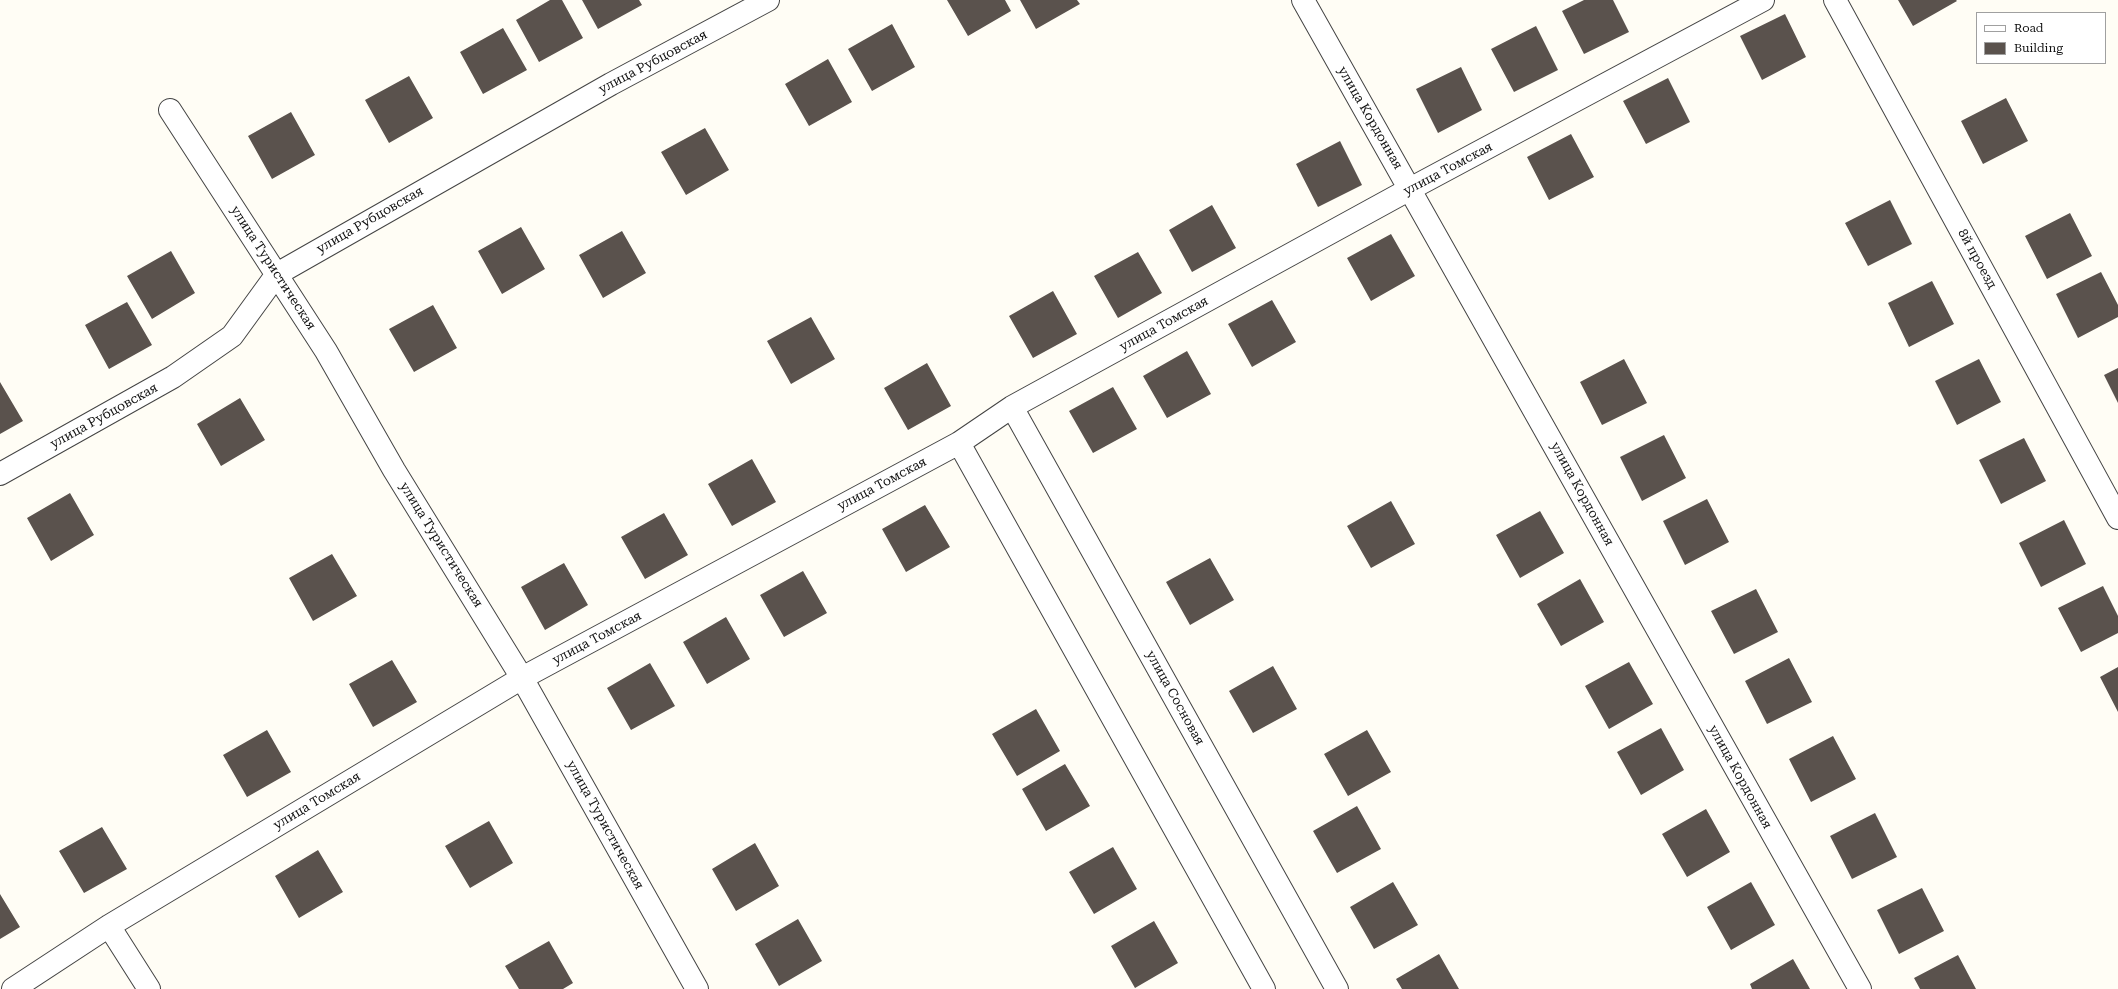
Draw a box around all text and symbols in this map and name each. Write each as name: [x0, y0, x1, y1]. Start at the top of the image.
legend: [1976, 12, 2106, 64]
text: Road: [2014, 21, 2043, 35]
street label: улица Рубцовская: [596, 27, 710, 97]
text: Building: [2014, 41, 2063, 55]
street label: улица Кордонная: [1334, 64, 1406, 172]
street label: улица Томская: [1401, 139, 1495, 199]
street label: улица Рубцовская: [314, 183, 426, 257]
street label: улица Туристическая: [227, 203, 319, 333]
street label: 8й проезд: [1954, 226, 2000, 292]
street label: улица Томская: [1117, 293, 1211, 355]
street label: улица Рубцовская: [48, 380, 160, 452]
street label: улица Кордонная: [1547, 439, 1617, 549]
street label: улица Томская: [835, 454, 929, 514]
street label: улица Туристическая: [396, 479, 486, 611]
street label: улица Томская: [550, 608, 644, 668]
street label: улица Сосновая: [1143, 648, 1207, 748]
street label: улица Кордонная: [1705, 722, 1775, 832]
street label: улица Туристическая: [563, 758, 647, 892]
street label: улица Томская: [271, 769, 363, 833]

